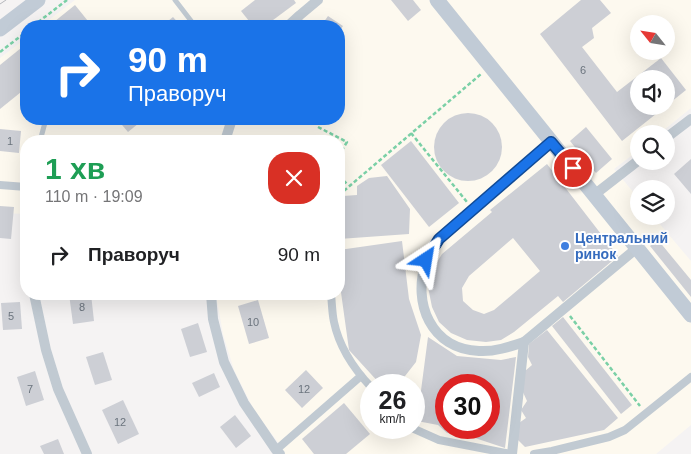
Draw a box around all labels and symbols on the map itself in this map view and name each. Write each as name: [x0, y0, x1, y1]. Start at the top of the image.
north arrow: [630, 15, 675, 60]
house number: 6: [580, 64, 586, 76]
house number: 1: [7, 135, 13, 147]
pin: [552, 147, 594, 189]
place label: Центральний ринок: [575, 230, 668, 262]
position arrow: [399, 233, 451, 285]
marker: Центральний ринок: [559, 240, 571, 252]
house number: 8: [79, 301, 85, 313]
house number: 5: [8, 310, 14, 322]
house number: 10: [247, 316, 259, 328]
speed limit sign: 30: [435, 374, 500, 439]
house number: 7: [27, 383, 33, 395]
house number: 12: [298, 383, 310, 395]
house number: 12: [114, 416, 126, 428]

